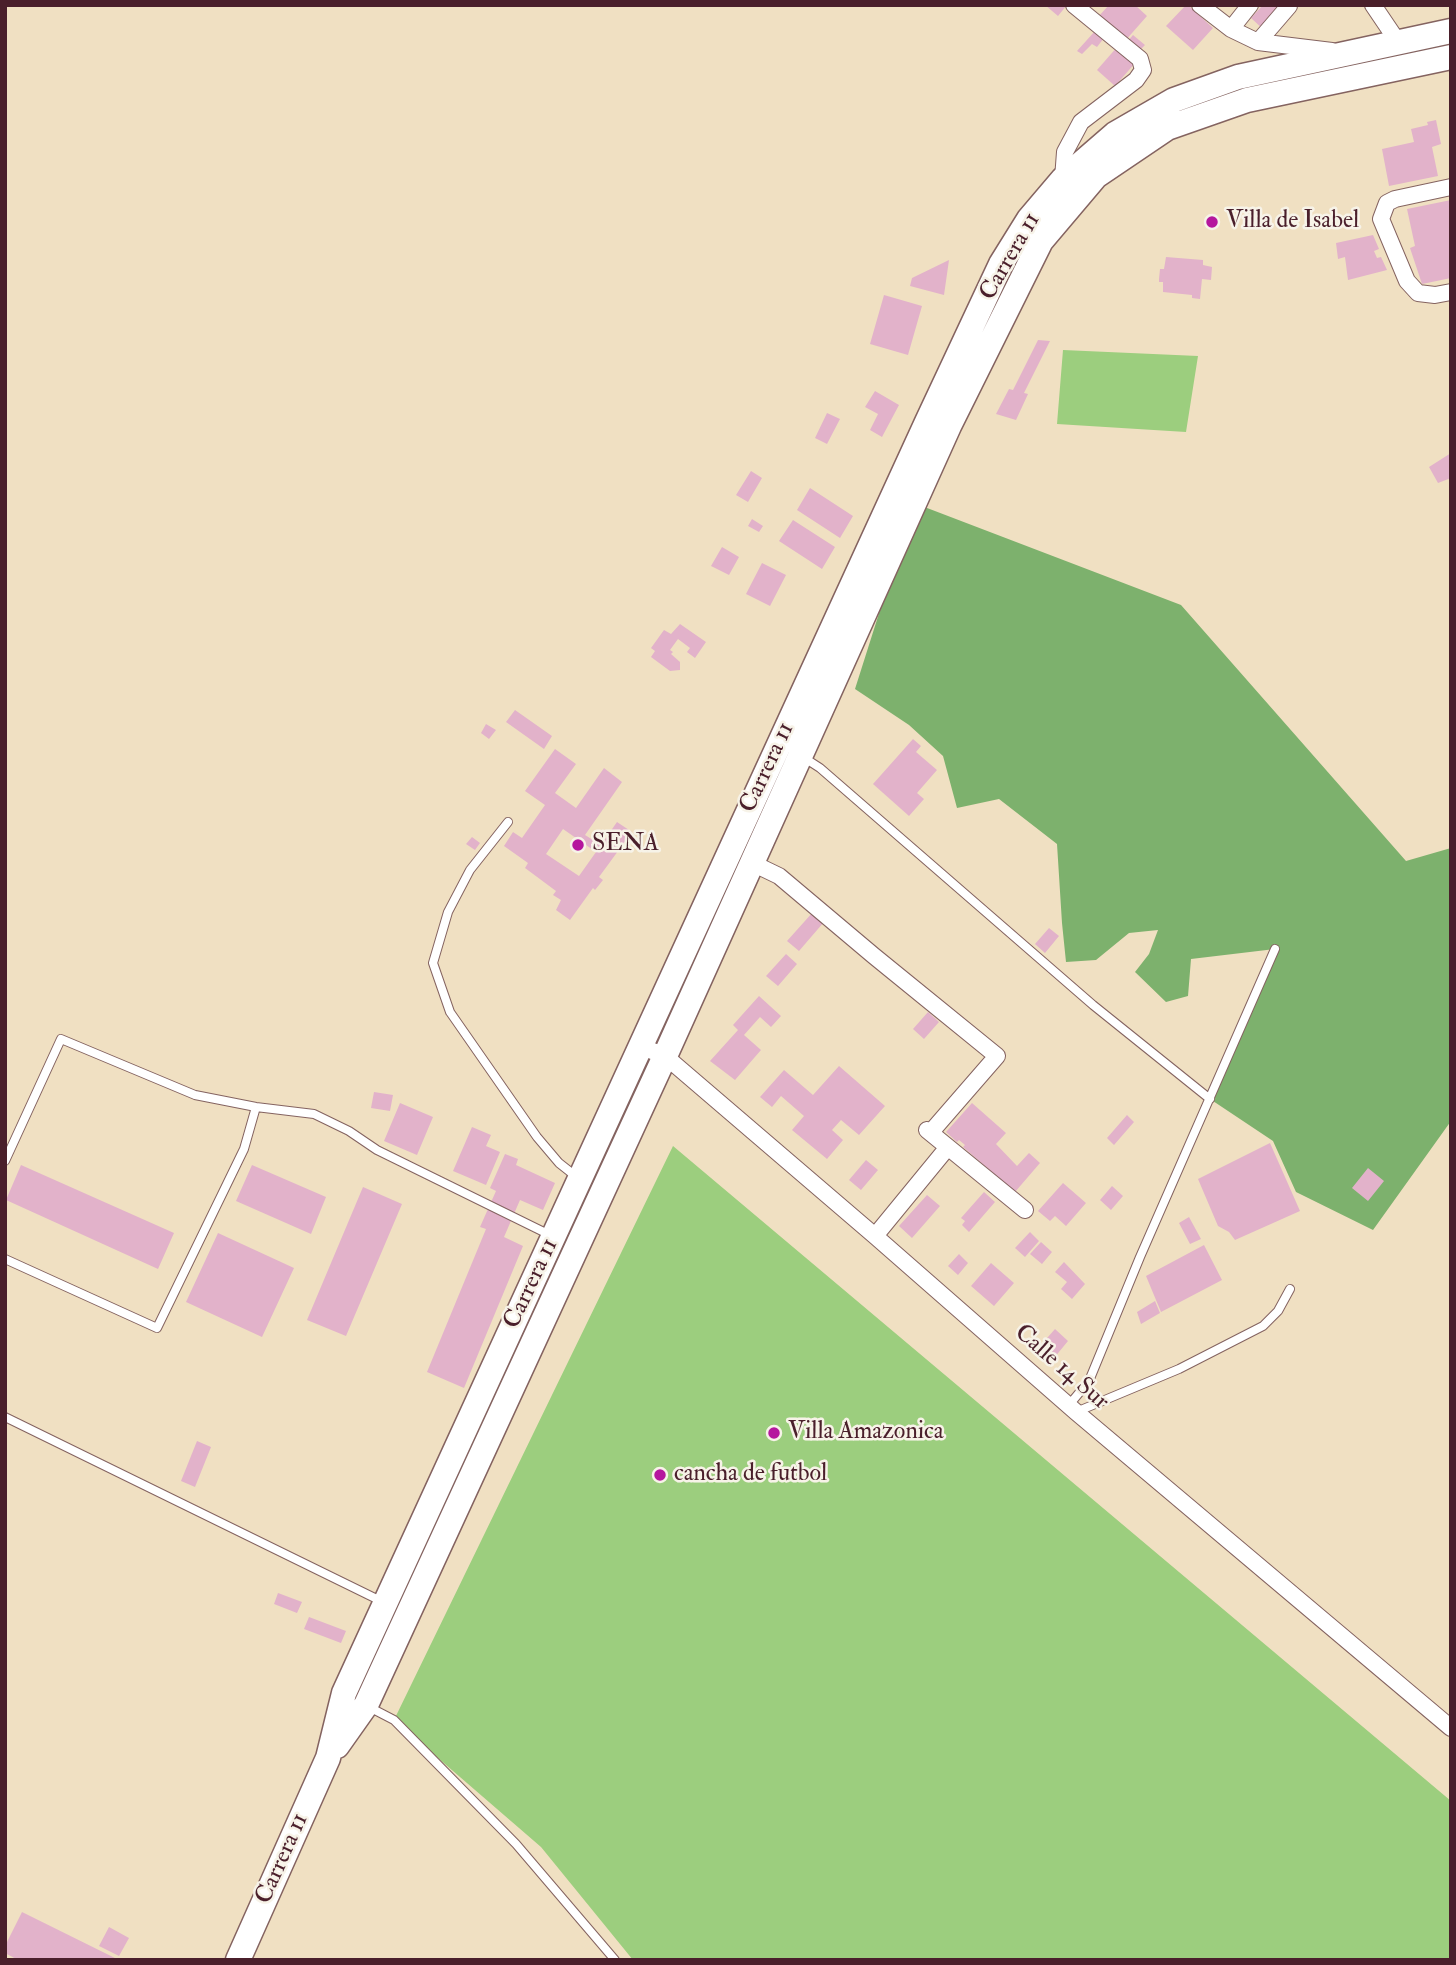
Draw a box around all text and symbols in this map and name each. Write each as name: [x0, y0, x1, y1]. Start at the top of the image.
street label: Carrera 11: [974, 208, 1048, 306]
place label: Villa de Isabel: [1226, 208, 1359, 236]
marker: Villa de Isabel: [1204, 214, 1220, 230]
street label: Carrera 11: [735, 718, 801, 818]
place label: SENA: [592, 831, 659, 859]
marker: SENA: [570, 837, 586, 853]
street label: Carrera 11: [499, 1234, 565, 1334]
street label: Calle 14 Sur: [1008, 1319, 1114, 1417]
place label: Villa Amazonica: [788, 1419, 944, 1447]
marker: Villa Amazonica: [766, 1425, 782, 1441]
place label: cancha de futbol: [674, 1461, 827, 1489]
marker: cancha de futbol: [652, 1467, 668, 1483]
street label: Carrera 11: [250, 1809, 316, 1909]

